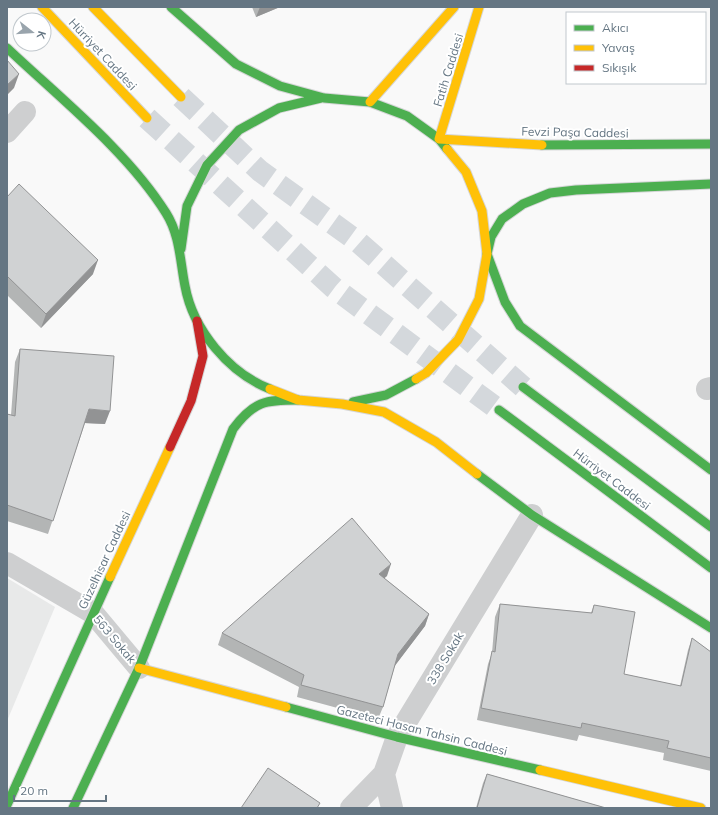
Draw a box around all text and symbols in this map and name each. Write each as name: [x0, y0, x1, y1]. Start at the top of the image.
north arrow: [12, 12, 52, 52]
legend: [566, 12, 706, 84]
street label: Hürriyet Caddesi: [66, 15, 140, 93]
text: Akıcı: [602, 20, 629, 35]
text: K: [34, 29, 49, 41]
street label: Fatih Caddesi: [430, 31, 466, 108]
text: Yavaş: [601, 40, 635, 55]
text: Sıkışık: [602, 60, 637, 75]
street label: Fevzi Paşa Caddesi: [521, 124, 629, 140]
street label: Hürriyet Caddesi: [570, 445, 654, 513]
street label: Güzelhisar Caddesi: [75, 508, 133, 612]
street label: 563 Sokak: [90, 612, 140, 667]
street label: 338 Sokak: [423, 628, 467, 687]
street label: Gazeteci Hasan Tahsin Caddesi: [335, 702, 509, 759]
scale bar: [14, 777, 106, 803]
text: 20 m: [20, 783, 48, 798]

